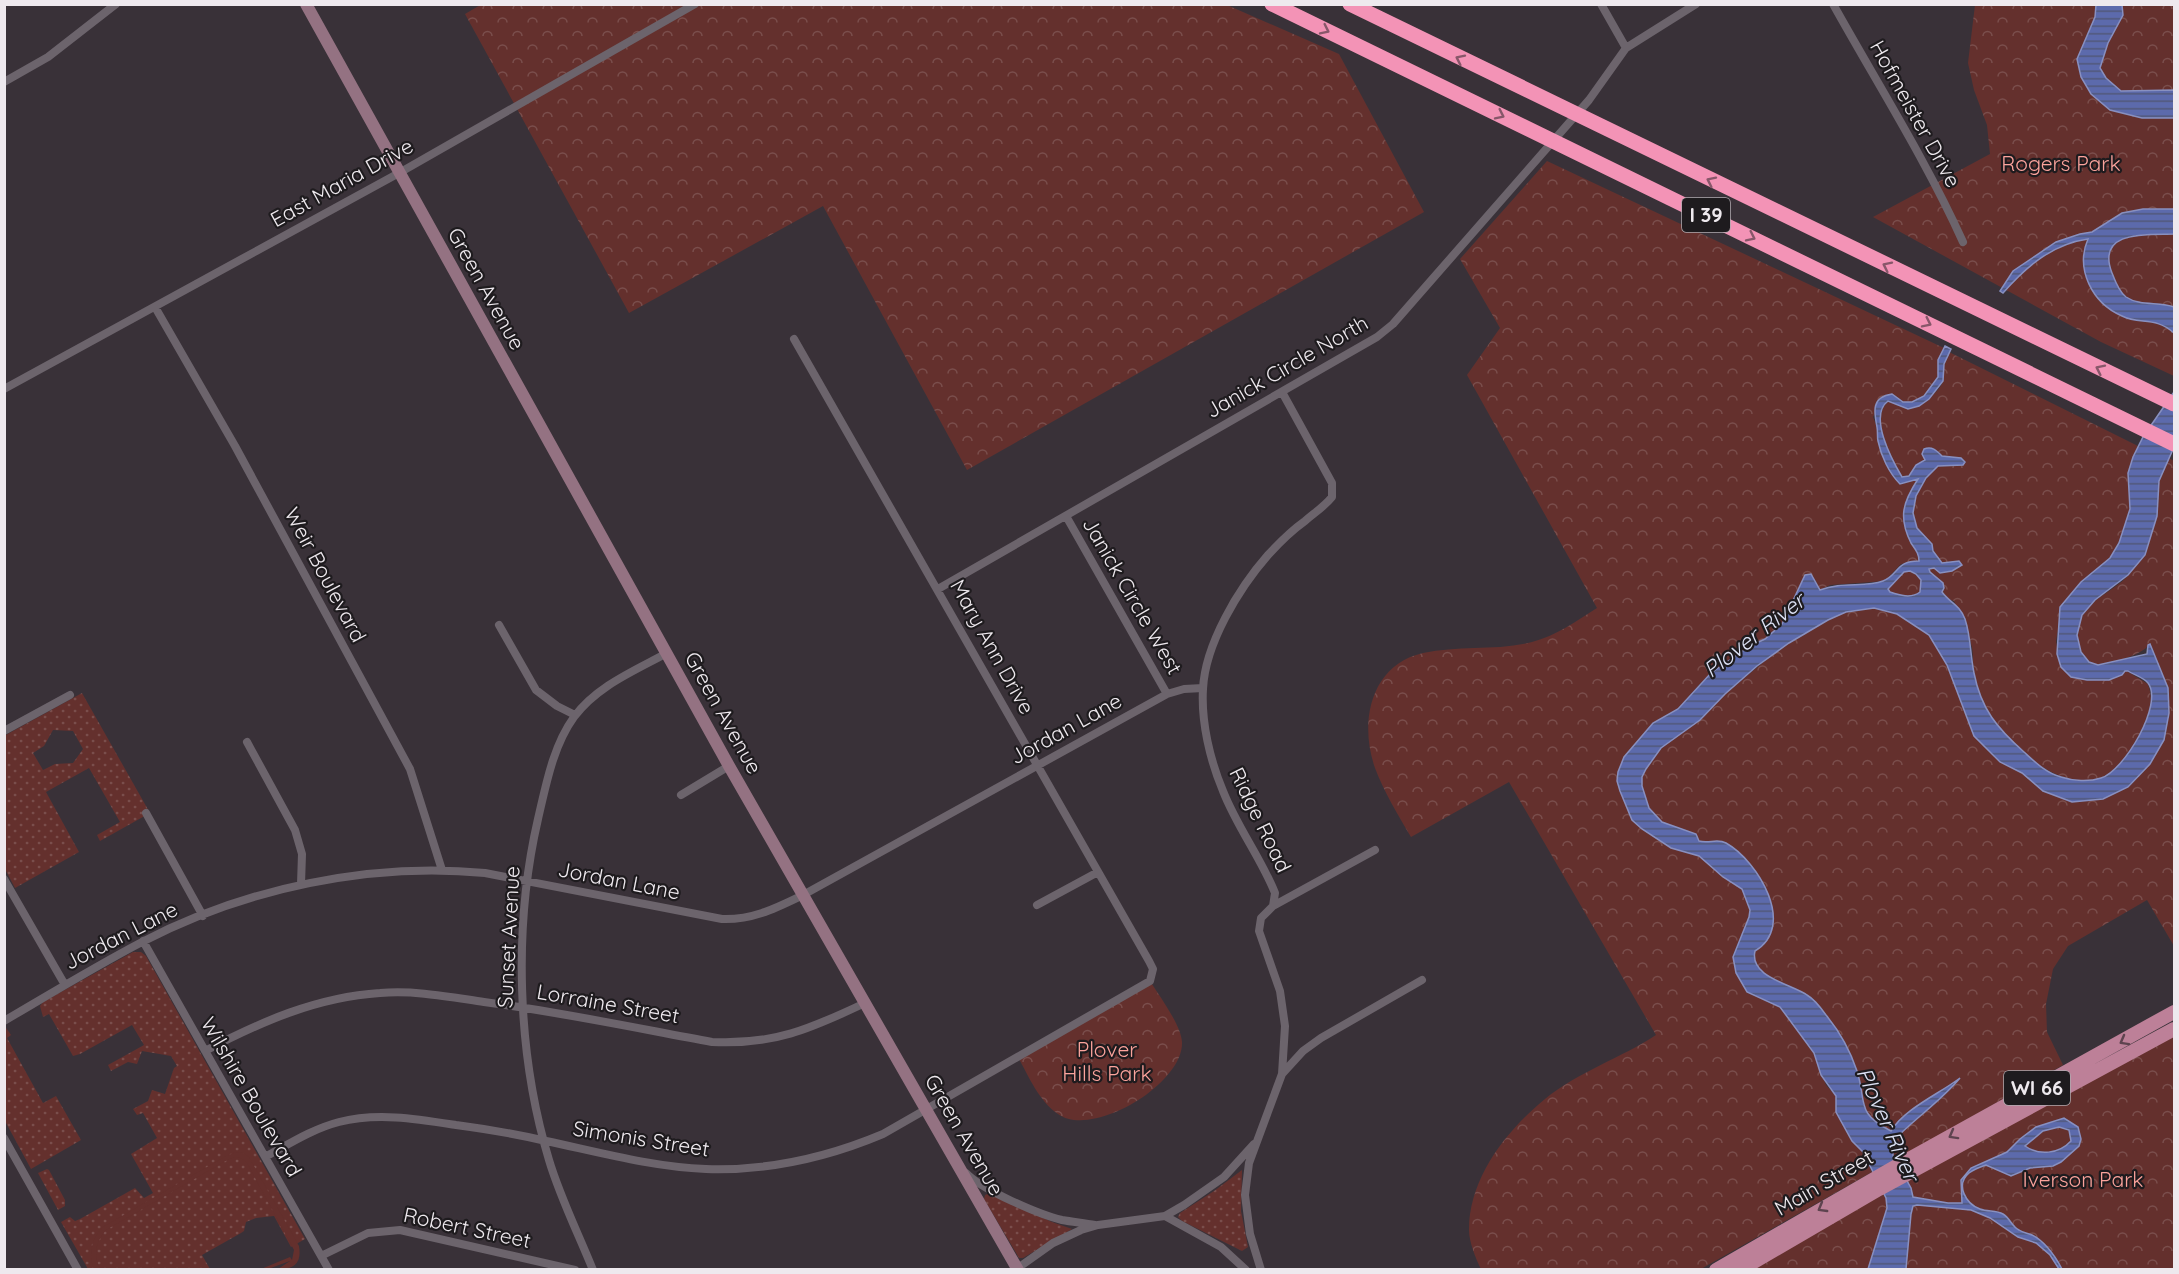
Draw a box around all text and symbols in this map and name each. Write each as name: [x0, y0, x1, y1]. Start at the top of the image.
one-way arrow: [1318, 23, 1329, 34]
street label: Hofmeister Drive: [1865, 36, 1967, 192]
one-way arrow: [1456, 54, 1467, 66]
one-way arrow: [1494, 108, 1505, 120]
street label: East Maria Drive: [266, 132, 417, 232]
park label: Rogers Park: [2001, 150, 2121, 176]
one-way arrow: [1707, 176, 1718, 188]
road number: I 39: [1682, 198, 1730, 232]
street label: Green Avenue: [443, 223, 531, 354]
one-way arrow: [1745, 230, 1756, 242]
one-way arrow: [1882, 261, 1893, 273]
street label: Janick Circle North: [1201, 309, 1372, 423]
one-way arrow: [1920, 315, 1931, 327]
one-way arrow: [2096, 364, 2107, 376]
street label: Weir Boulevard: [279, 503, 372, 646]
street label: Janick Circle West: [1077, 512, 1188, 679]
street label: Mary Ann Drive: [945, 575, 1041, 718]
water label: Plover River: [1698, 585, 1812, 683]
street label: Green Avenue: [680, 647, 768, 778]
street label: Jordan Lane: [1005, 687, 1126, 769]
street label: Ridge Road: [1224, 763, 1298, 876]
street label: Jordan Lane: [556, 855, 682, 905]
street label: Sunset Avenue: [491, 865, 525, 1009]
street label: Jordan Lane: [60, 895, 181, 975]
street label: Lorraine Street: [535, 978, 681, 1028]
street label: Wilshire Boulevard: [196, 1012, 308, 1181]
one-way arrow: [2119, 1033, 2130, 1045]
park label: Plover Hills Park: [1062, 1036, 1152, 1086]
water label: Plover River: [1851, 1063, 1927, 1187]
street label: Green Avenue: [920, 1069, 1010, 1200]
road number: WI 66: [2004, 1071, 2070, 1105]
street label: Simonis Street: [571, 1114, 711, 1162]
one-way arrow: [1949, 1128, 1959, 1139]
street label: Main Street: [1769, 1143, 1878, 1221]
park label: Iverson Park: [2022, 1166, 2144, 1192]
street label: Robert Street: [401, 1201, 533, 1253]
one-way arrow: [1818, 1201, 1829, 1213]

